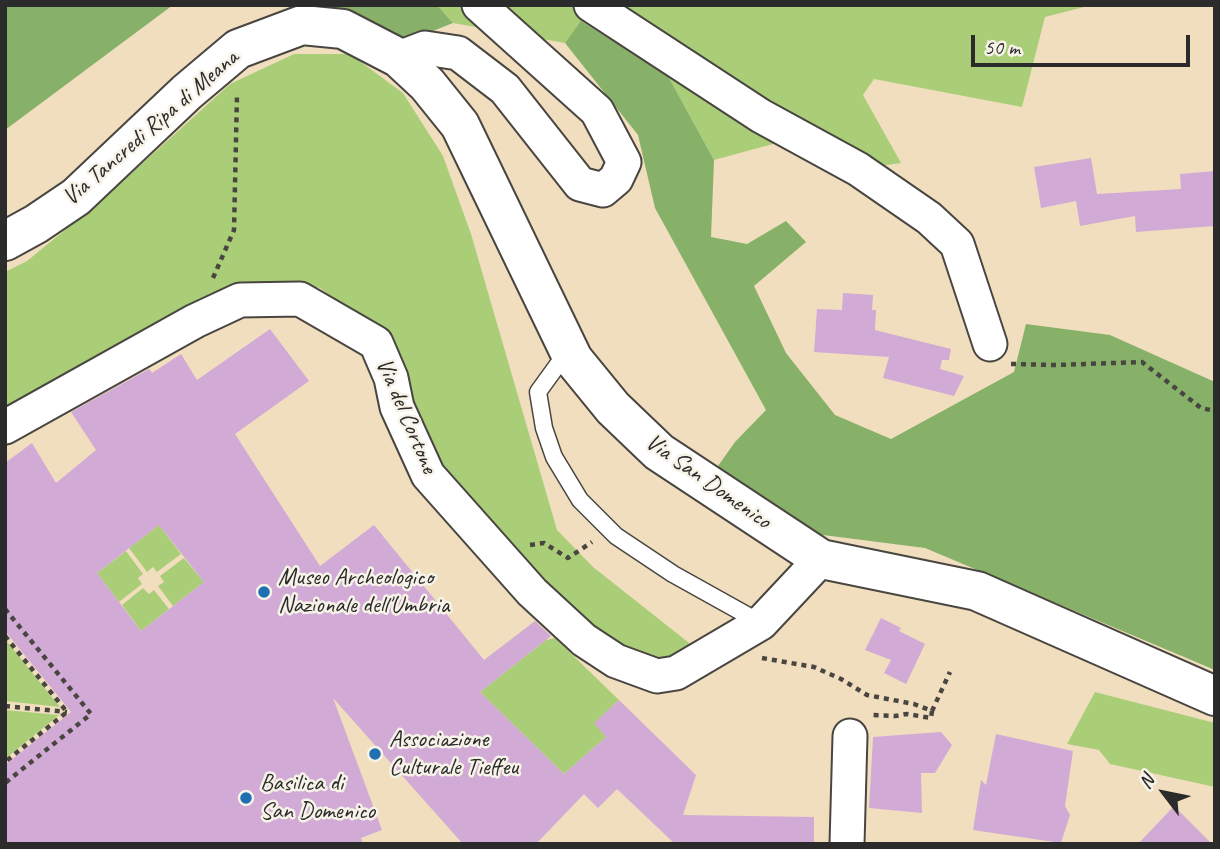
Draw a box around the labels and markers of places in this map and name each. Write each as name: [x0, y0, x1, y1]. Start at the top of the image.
place label: Museo Archeologico Nazionale dell'Umbria: [278, 564, 449, 620]
marker: Museo Archeologico Nazionale dell'Umbria: [256, 584, 272, 600]
place label: Associazione Culturale Tieffeu: [389, 726, 518, 782]
marker: Associazione Culturale Tieffeu: [367, 746, 383, 762]
place label: Basilica di San Domenico: [260, 770, 375, 826]
marker: Basilica di San Domenico: [238, 790, 254, 806]

